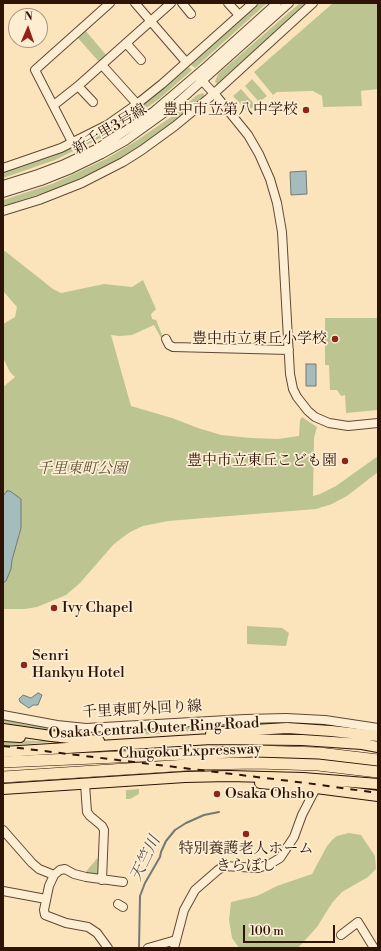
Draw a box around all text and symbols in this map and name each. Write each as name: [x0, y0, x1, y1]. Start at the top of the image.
north arrow: [8, 8, 48, 48]
text: N: [24, 10, 33, 24]
street label: 新千里3号線: [70, 101, 150, 159]
place label: 豊中市立第八中学校: [163, 101, 298, 119]
marker: 豊中市立第八中学校: [301, 105, 311, 115]
place label: 豊中市立東丘小学校: [192, 330, 327, 348]
marker: 豊中市立東丘小学校: [330, 334, 340, 344]
place label: 豊中市立東丘こども園: [187, 452, 337, 470]
marker: 豊中市立東丘こども園: [340, 456, 350, 466]
park label: 千里東町公園: [37, 460, 127, 478]
place label: Ivy Chapel: [62, 599, 133, 617]
marker: Ivy Chapel: [49, 603, 59, 613]
place label: Senri Hankyu Hotel: [32, 647, 125, 682]
marker: Senri Hankyu Hotel: [19, 660, 29, 670]
street label: 千里東町外回り線: [82, 698, 202, 722]
street label: Osaka Central Outer Ring Road: [48, 714, 260, 744]
street label: Chugoku Expressway: [118, 741, 262, 763]
place label: Osaka Ohsho: [225, 785, 314, 803]
marker: Osaka Ohsho: [212, 789, 222, 799]
marker: 特別養護老人ホーム きらぼし: [241, 829, 251, 839]
water label: 天竺川: [127, 833, 165, 885]
place label: 特別養護老人ホーム きらぼし: [179, 840, 313, 875]
scale bar: [245, 917, 337, 943]
text: 100 m: [250, 924, 284, 939]

